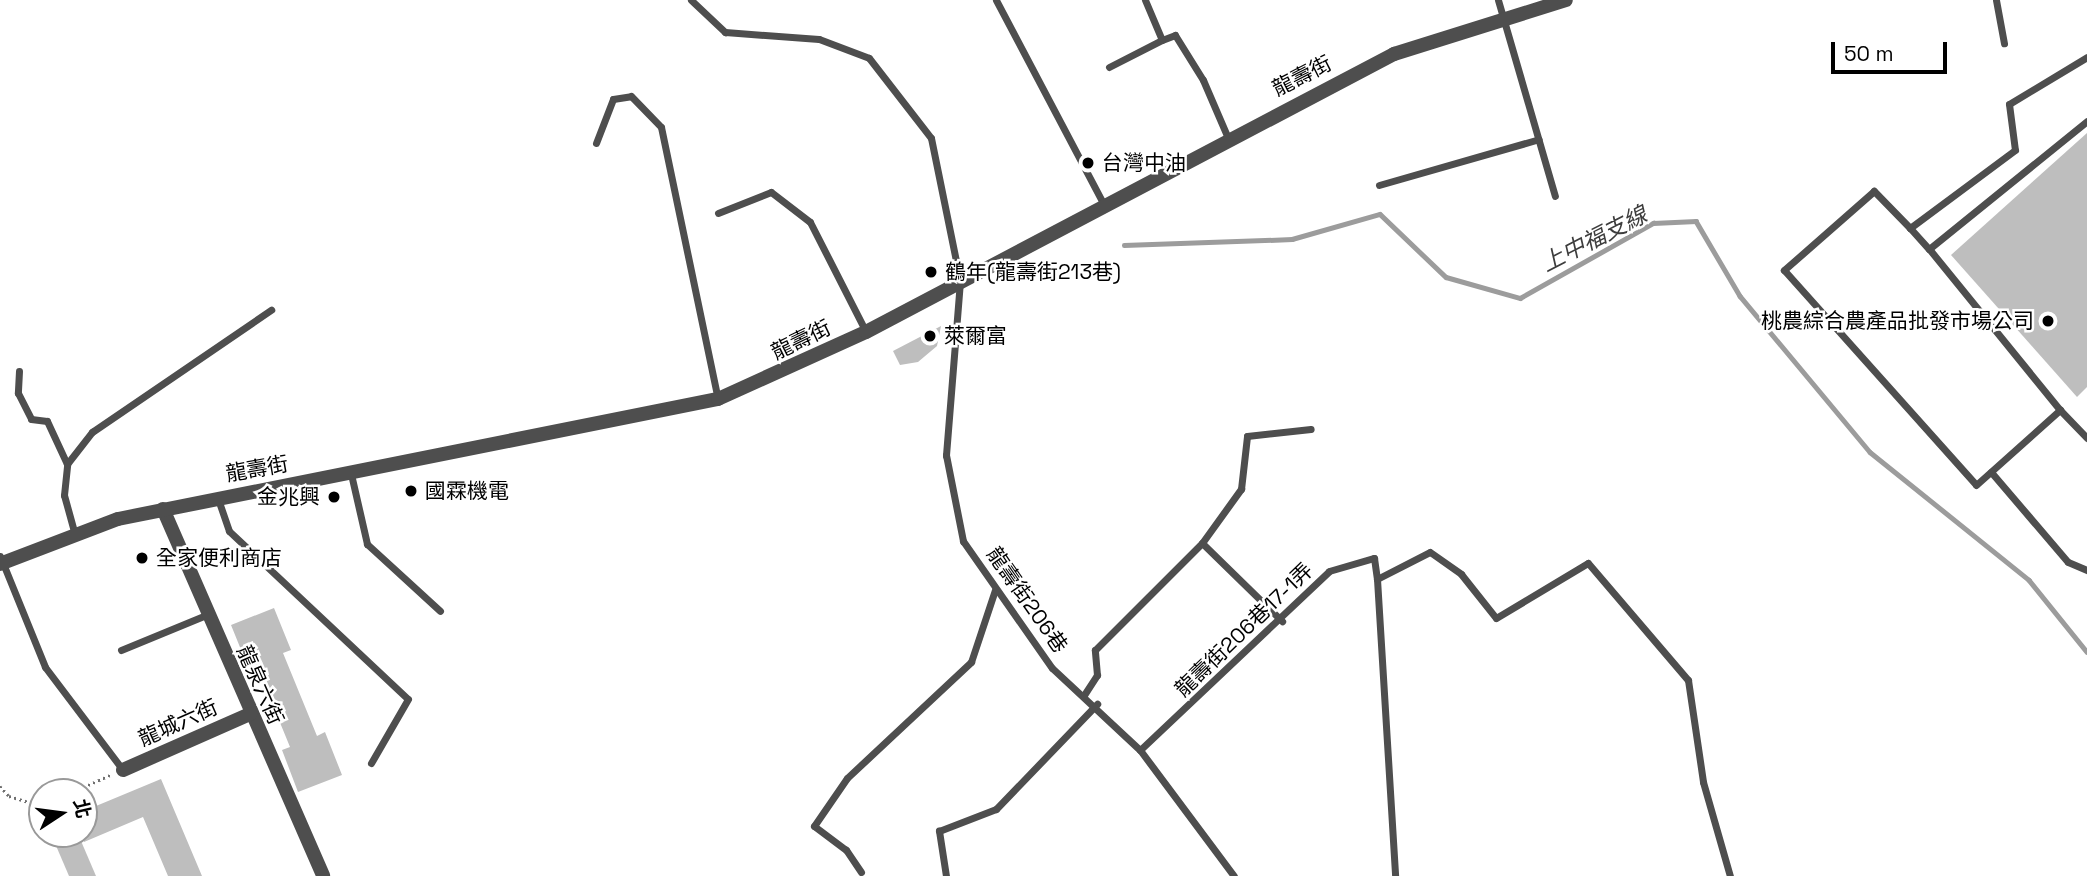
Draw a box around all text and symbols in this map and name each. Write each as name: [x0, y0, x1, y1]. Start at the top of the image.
scale bar: [1835, 28, 1951, 72]
text: 50 m: [1844, 40, 1894, 67]
street label: 龍壽街: [1268, 50, 1336, 102]
place label: 台灣中油: [1102, 150, 1186, 176]
marker: 台灣中油: [1080, 155, 1096, 171]
water label: 上中福支線: [1537, 201, 1651, 277]
place label: 鶴年(龍壽街213巷): [945, 259, 1121, 285]
marker: 鶴年(龍壽街213巷): [923, 264, 939, 280]
place label: 桃農綜合農產品批發市場公司: [1761, 308, 2034, 334]
marker: 桃農綜合農產品批發市場公司: [2040, 313, 2056, 329]
street label: 龍壽街: [767, 315, 835, 365]
place label: 萊爾富: [944, 323, 1007, 349]
marker: 萊爾富: [922, 328, 938, 344]
street label: 龍壽街: [224, 451, 290, 487]
place label: 國霖機電: [425, 478, 509, 504]
marker: 國霖機電: [403, 483, 419, 499]
place label: 金兆興: [257, 484, 320, 510]
marker: 金兆興: [326, 489, 342, 505]
street label: 龍壽街206巷: [981, 542, 1073, 658]
place label: 全家便利商店: [156, 545, 282, 571]
marker: 全家便利商店: [134, 550, 150, 566]
street label: 龍壽街206巷17-1弄: [1169, 557, 1319, 703]
street label: 龍泉六街: [231, 642, 289, 728]
street label: 龍城六街: [135, 694, 221, 752]
north arrow: [28, 778, 98, 848]
text: 北: [68, 797, 96, 821]

